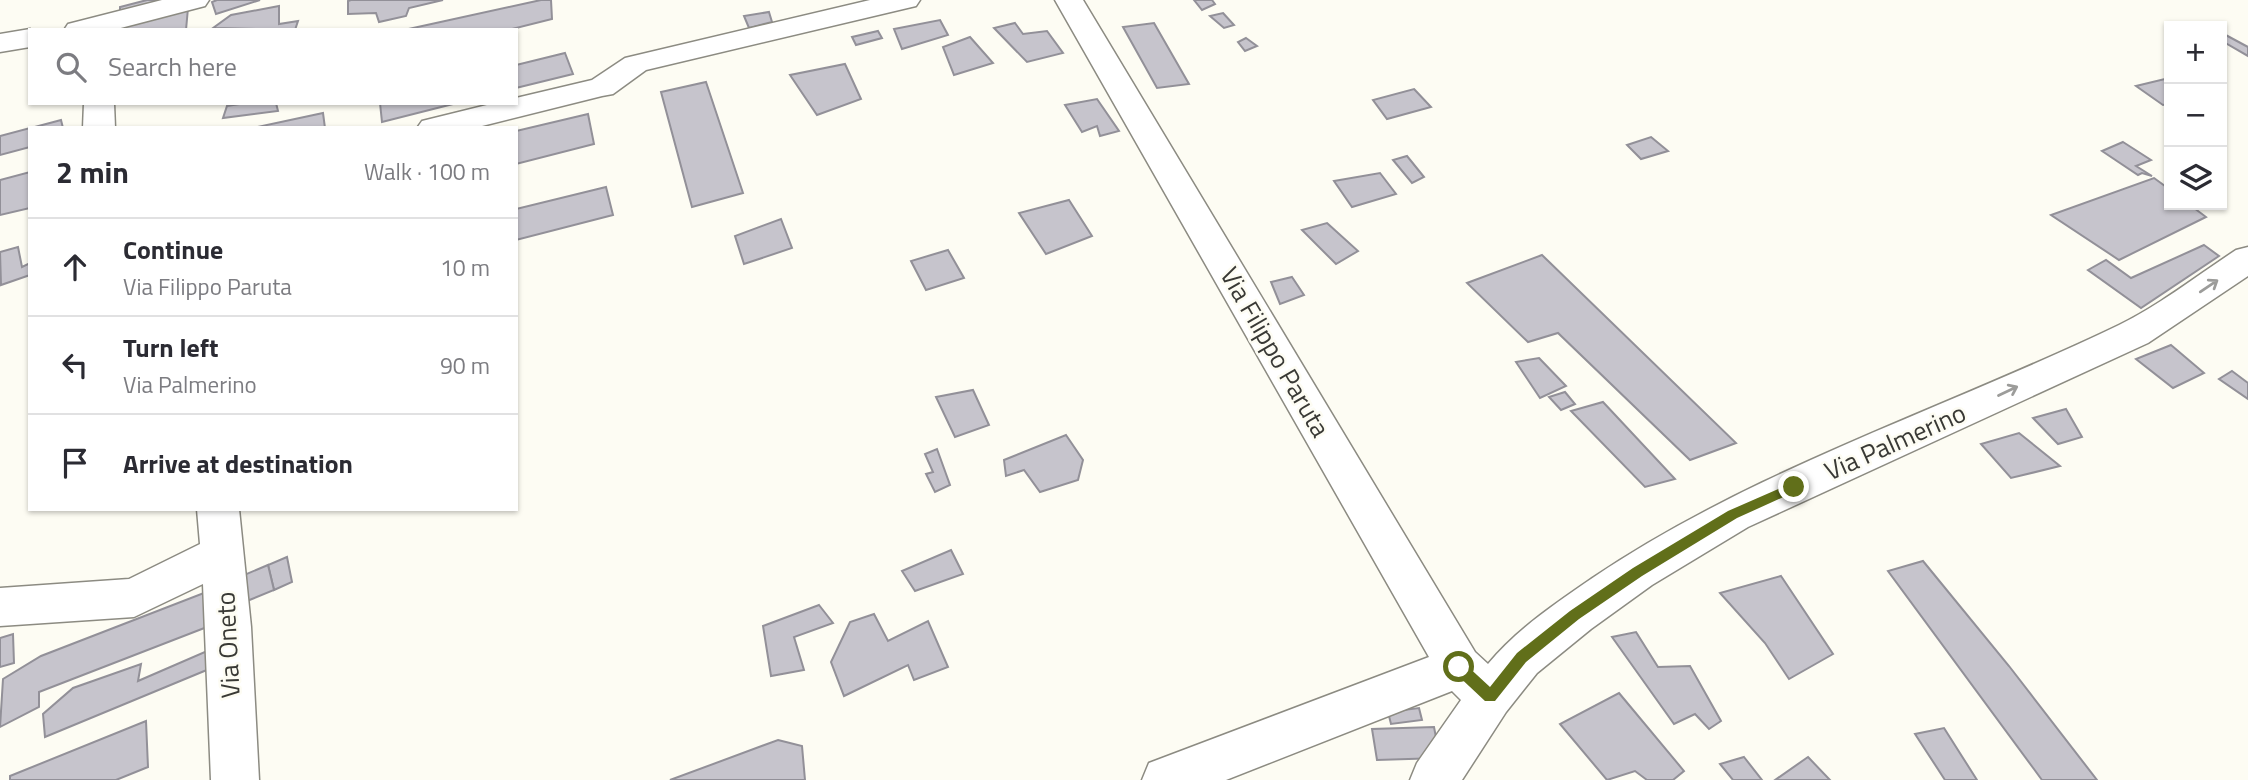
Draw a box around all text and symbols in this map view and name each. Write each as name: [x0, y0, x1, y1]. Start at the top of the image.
map controls: [2164, 21, 2227, 210]
button: +: [2164, 21, 2227, 84]
search box: [28, 28, 518, 105]
text: Search here: [108, 47, 237, 86]
icon: search: [52, 48, 90, 86]
button: −: [2164, 84, 2227, 147]
button: layers: [2164, 147, 2227, 210]
text: 2 min: [56, 149, 129, 195]
text: Walk · 100 m: [364, 154, 490, 189]
text: Continue: [123, 230, 223, 269]
icon: ahead: [56, 248, 94, 286]
text: 10 m: [440, 250, 490, 285]
street label: Via Filippo Paruta: [1211, 259, 1340, 444]
text: Via Filippo Paruta: [123, 269, 292, 304]
one-way arrow: [2199, 279, 2218, 293]
text: Turn left: [123, 328, 218, 367]
icon: left: [56, 346, 94, 384]
text: 90 m: [440, 348, 490, 383]
text: Via Palmerino: [123, 367, 257, 402]
one-way arrow: [1997, 384, 2018, 398]
street label: Via Palmerino: [1818, 393, 1972, 490]
icon: arrive: [56, 444, 94, 482]
text: Arrive at destination: [123, 444, 353, 483]
route end: [1778, 471, 1809, 502]
street label: Via Oneto: [205, 591, 250, 699]
route start: [1443, 651, 1474, 682]

